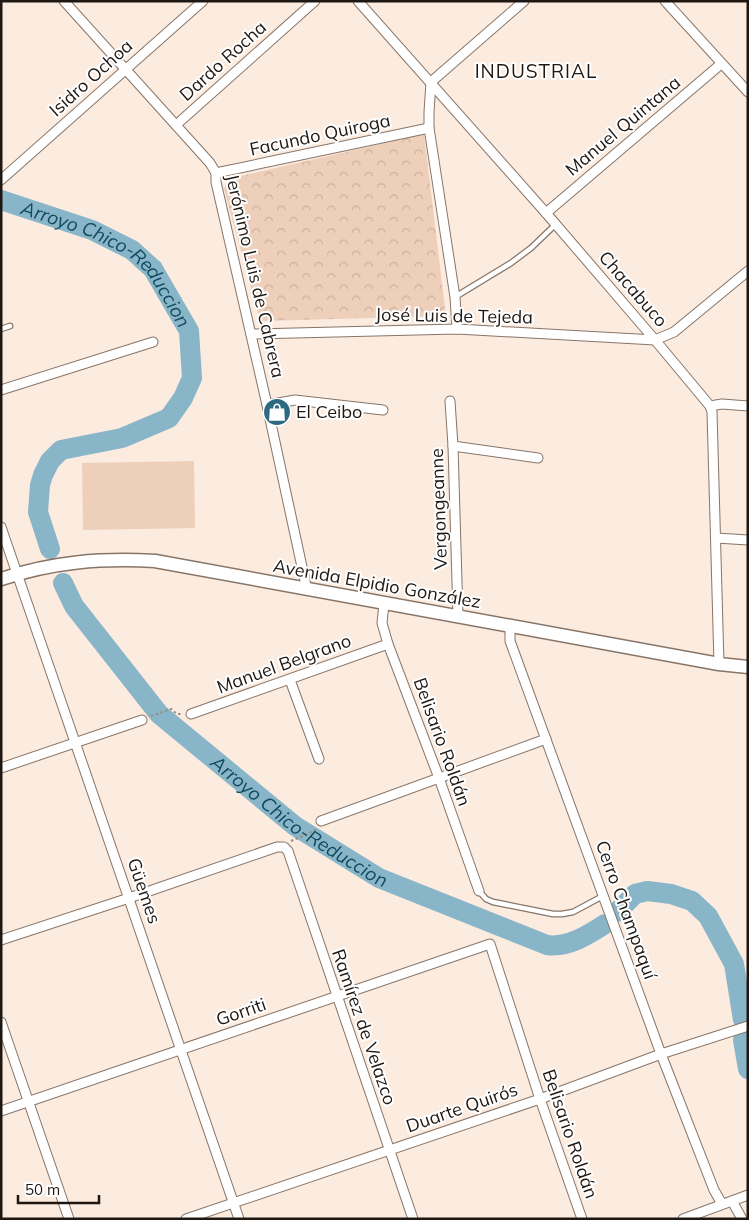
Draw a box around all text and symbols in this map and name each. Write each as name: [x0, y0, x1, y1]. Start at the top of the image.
street label: Dardo Rocha: [174, 16, 271, 106]
street label: Isidro Ochoa: [44, 34, 137, 121]
district label: INDUSTRIAL: [475, 59, 597, 83]
street label: Manuel Quintana: [560, 71, 685, 181]
street label: Facundo Quiroga: [248, 108, 392, 161]
street label: Jerónimo Luis de Cabrera: [221, 172, 290, 380]
water label: Arroyo Chico-Reduccion: [17, 195, 196, 331]
street label: Chacabuco: [594, 246, 673, 331]
street label: José Luis de Tejeda: [375, 303, 533, 328]
shop icon: El Ceibo: [262, 397, 292, 427]
place label: El Ceibo: [296, 400, 362, 423]
street label: Vergongeanne: [425, 448, 452, 570]
street label: Avenida Elpidio González: [271, 554, 483, 613]
street label: Manuel Belgrano: [214, 629, 354, 698]
street label: Belisario Roldán: [409, 674, 476, 809]
water label: Arroyo Chico-Reduccion: [205, 749, 391, 892]
street label: Cerro Champaquí: [591, 837, 663, 984]
street label: Güemes: [123, 855, 166, 927]
street label: Ramírez de Velazco: [327, 946, 402, 1108]
street label: Gorriti: [213, 992, 269, 1031]
street label: Belisario Roldán: [538, 1066, 603, 1201]
street label: Duarte Quirós: [403, 1078, 521, 1137]
scale bar: [18, 1172, 99, 1204]
text: 50 m: [25, 1180, 60, 1199]

